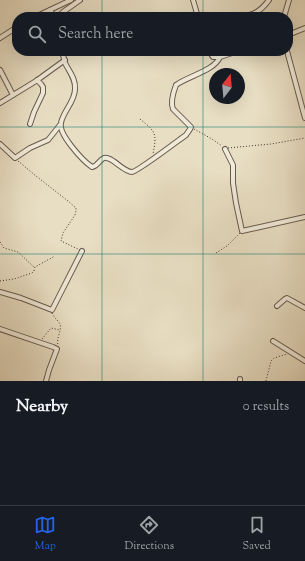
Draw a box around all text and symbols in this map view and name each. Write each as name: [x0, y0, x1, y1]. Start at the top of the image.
search box: [12, 12, 293, 56]
icon: search: [26, 23, 48, 45]
text: Search here: [58, 24, 133, 45]
north arrow: [209, 68, 245, 104]
text: Nearby: [16, 395, 68, 419]
text: 0 results: [243, 398, 289, 416]
tab: Map: [34, 514, 56, 554]
tab: Directions: [125, 514, 174, 554]
tab: Saved: [243, 514, 271, 554]

